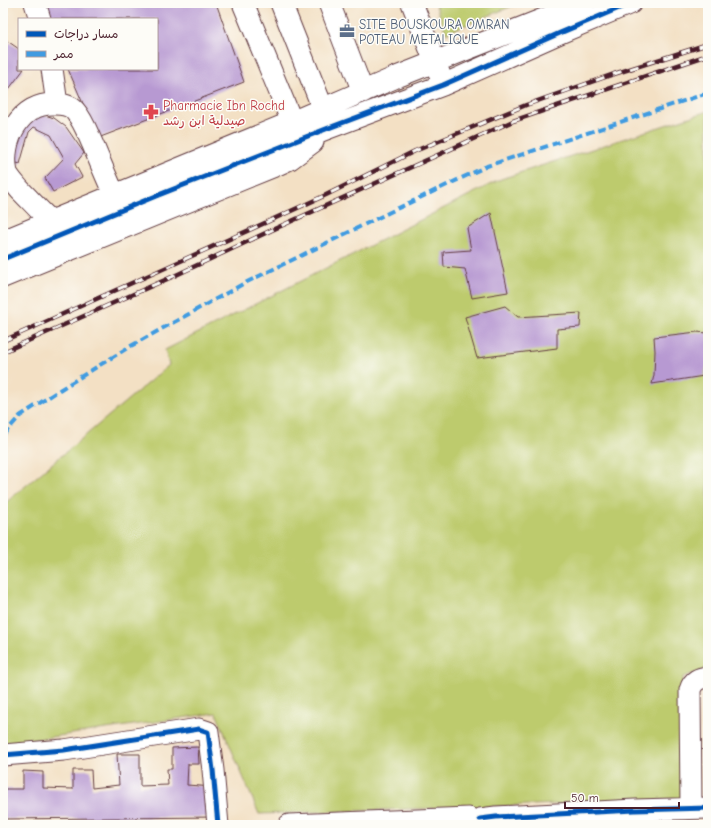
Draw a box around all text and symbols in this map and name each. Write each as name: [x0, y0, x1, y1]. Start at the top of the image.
place label: SITE BOUSKOURA OMRAN POTEAU METALIQUE: [359, 17, 510, 47]
legend: [18, 18, 158, 70]
office icon: SITE BOUSKOURA OMRAN POTEAU METALIQUE: [338, 22, 356, 40]
text: مسار دراجات: [54, 27, 118, 42]
text: ممر: [53, 47, 73, 61]
place label: Pharmacie Ibn Rochd صيدلية ابن رشد: [163, 98, 285, 129]
pharmacy icon: Pharmacie Ibn Rochd صيدلية ابن رشد: [142, 103, 160, 121]
scale bar: [565, 784, 679, 810]
text: 50 m: [571, 791, 599, 805]

